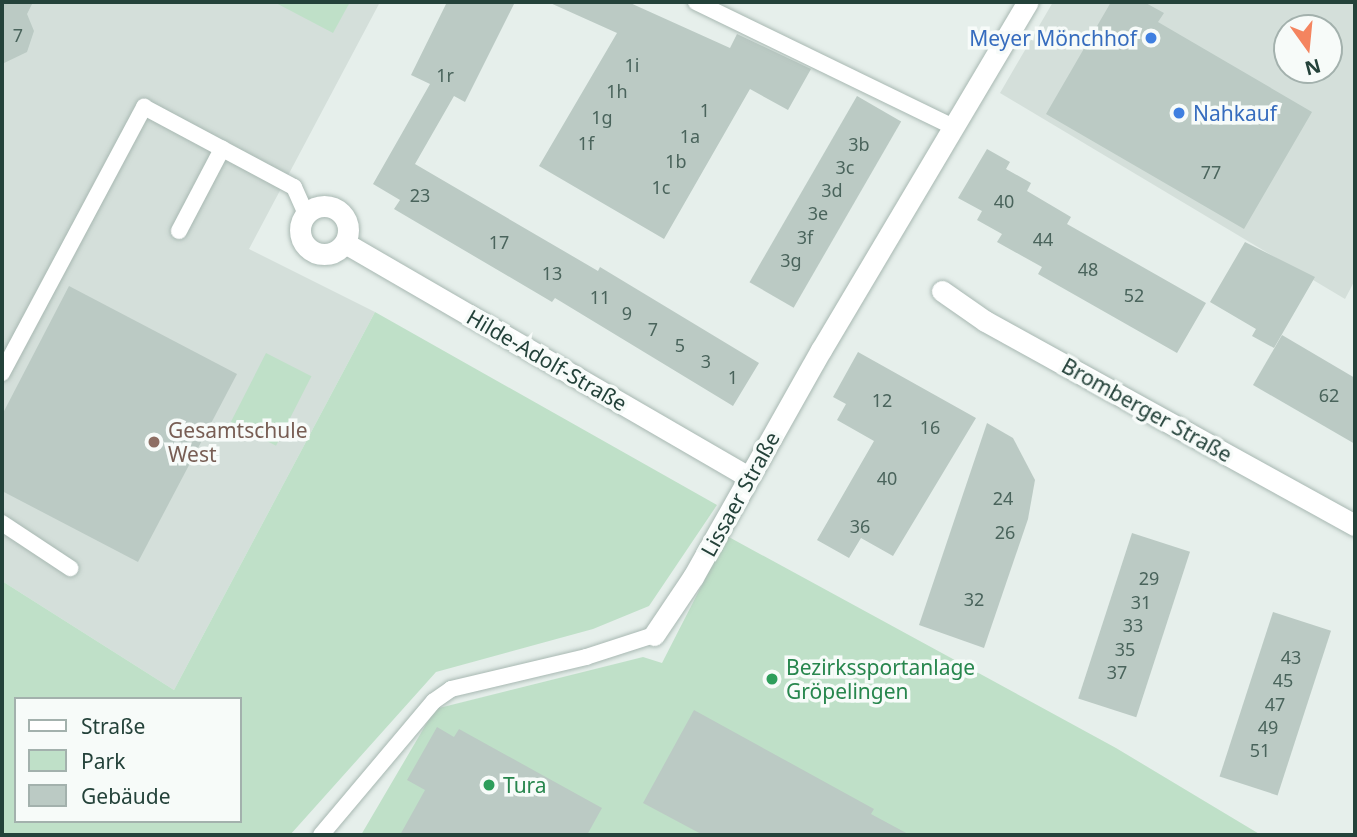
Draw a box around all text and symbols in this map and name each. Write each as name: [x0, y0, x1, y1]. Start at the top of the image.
north arrow: [1273, 14, 1343, 84]
house number: 7: [13, 24, 23, 46]
place label: Meyer Mönchhof: [969, 25, 1137, 51]
marker: Meyer Mönchhof: [1143, 30, 1159, 46]
text: N: [1302, 53, 1324, 82]
house number: 1i: [625, 54, 639, 76]
house number: 1r: [436, 64, 454, 86]
house number: 1h: [606, 80, 628, 102]
house number: 1: [700, 99, 710, 121]
place label: Nahkauf: [1193, 100, 1277, 126]
marker: Nahkauf: [1171, 105, 1187, 121]
house number: 1g: [591, 106, 613, 128]
house number: 1a: [680, 125, 700, 147]
house number: 1f: [578, 132, 594, 154]
house number: 3b: [848, 133, 870, 155]
house number: 1b: [665, 150, 687, 172]
house number: 3c: [836, 156, 854, 178]
house number: 77: [1201, 161, 1221, 183]
house number: 1c: [652, 176, 670, 198]
house number: 3d: [821, 179, 843, 201]
house number: 23: [410, 184, 430, 206]
house number: 40: [994, 190, 1014, 212]
house number: 3e: [808, 202, 828, 224]
house number: 3f: [797, 226, 813, 248]
house number: 44: [1033, 228, 1053, 250]
house number: 17: [489, 231, 509, 253]
house number: 3g: [780, 249, 802, 271]
house number: 48: [1078, 258, 1098, 280]
house number: 13: [542, 262, 562, 284]
house number: 52: [1124, 284, 1144, 306]
house number: 11: [590, 286, 610, 308]
house number: 9: [622, 302, 632, 324]
street label: Hilde-Adolf-Straße: [462, 304, 632, 416]
house number: 7: [648, 318, 658, 340]
house number: 5: [675, 334, 685, 356]
house number: 3: [701, 350, 711, 372]
street label: Bromberger Straße: [1058, 353, 1236, 467]
house number: 1: [728, 366, 738, 388]
house number: 62: [1319, 384, 1339, 406]
house number: 12: [872, 389, 892, 411]
house number: 16: [920, 416, 940, 438]
place label: Gesamtschule West: [168, 417, 308, 467]
street label: Lissaer Straße: [695, 427, 785, 561]
marker: Gesamtschule West: [146, 434, 162, 450]
house number: 40: [877, 467, 897, 489]
house number: 24: [993, 487, 1013, 509]
house number: 36: [850, 515, 870, 537]
house number: 26: [995, 521, 1015, 543]
house number: 29: [1139, 567, 1159, 589]
house number: 32: [964, 588, 984, 610]
house number: 31: [1131, 591, 1151, 613]
house number: 33: [1123, 614, 1143, 636]
house number: 35: [1115, 638, 1135, 660]
house number: 43: [1281, 646, 1301, 668]
place label: Bezirkssportanlage Gröpelingen: [786, 654, 975, 704]
house number: 37: [1107, 661, 1127, 683]
house number: 45: [1273, 669, 1293, 691]
marker: Bezirkssportanlage Gröpelingen: [764, 671, 780, 687]
house number: 47: [1265, 693, 1285, 715]
legend: [14, 697, 242, 823]
text: Straße: [81, 712, 145, 740]
house number: 49: [1258, 716, 1278, 738]
house number: 51: [1250, 739, 1270, 761]
text: Park: [81, 747, 125, 775]
place label: Tura: [503, 772, 547, 798]
marker: Tura: [481, 777, 497, 793]
text: Gebäude: [81, 782, 171, 810]

